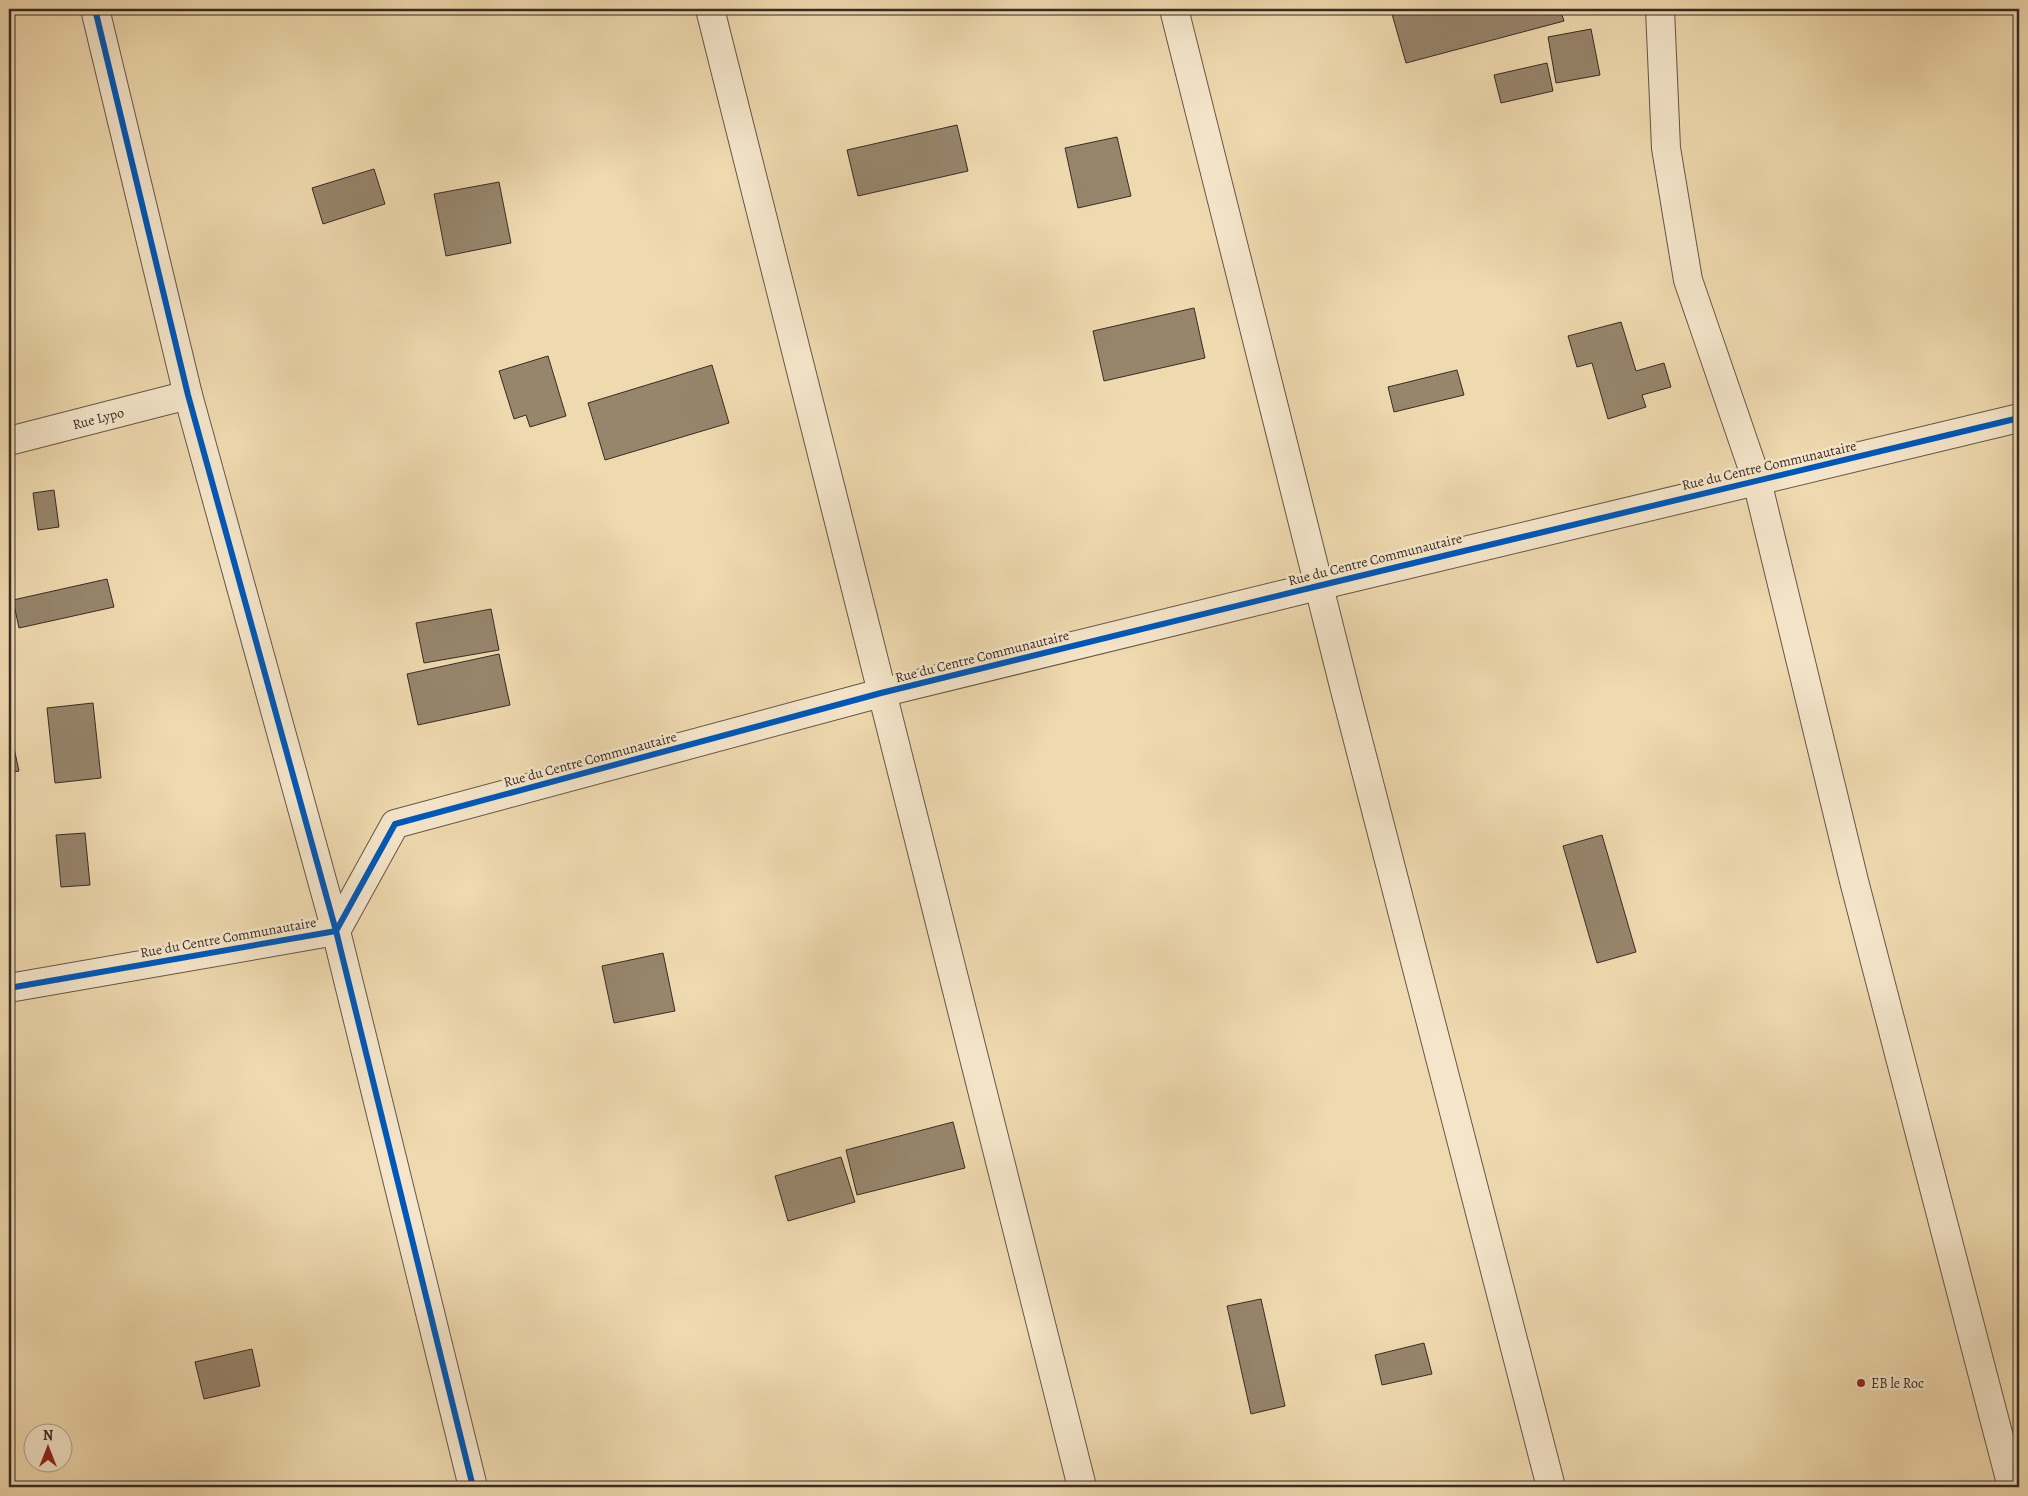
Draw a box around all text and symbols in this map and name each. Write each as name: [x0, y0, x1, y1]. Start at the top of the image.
street label: Rue Lypo: [71, 403, 126, 434]
street label: Rue du Centre Communautaire: [1680, 436, 1858, 495]
street label: Rue du Centre Communautaire: [1286, 529, 1464, 590]
street label: Rue du Centre Communautaire: [893, 626, 1071, 687]
street label: Rue du Centre Communautaire: [501, 727, 679, 792]
street label: Rue du Centre Communautaire: [138, 913, 318, 962]
place label: EB le Roc: [1871, 1374, 1924, 1393]
marker: EB le Roc: [1855, 1377, 1867, 1389]
north arrow: [22, 1424, 72, 1474]
text: N: [43, 1426, 53, 1445]

